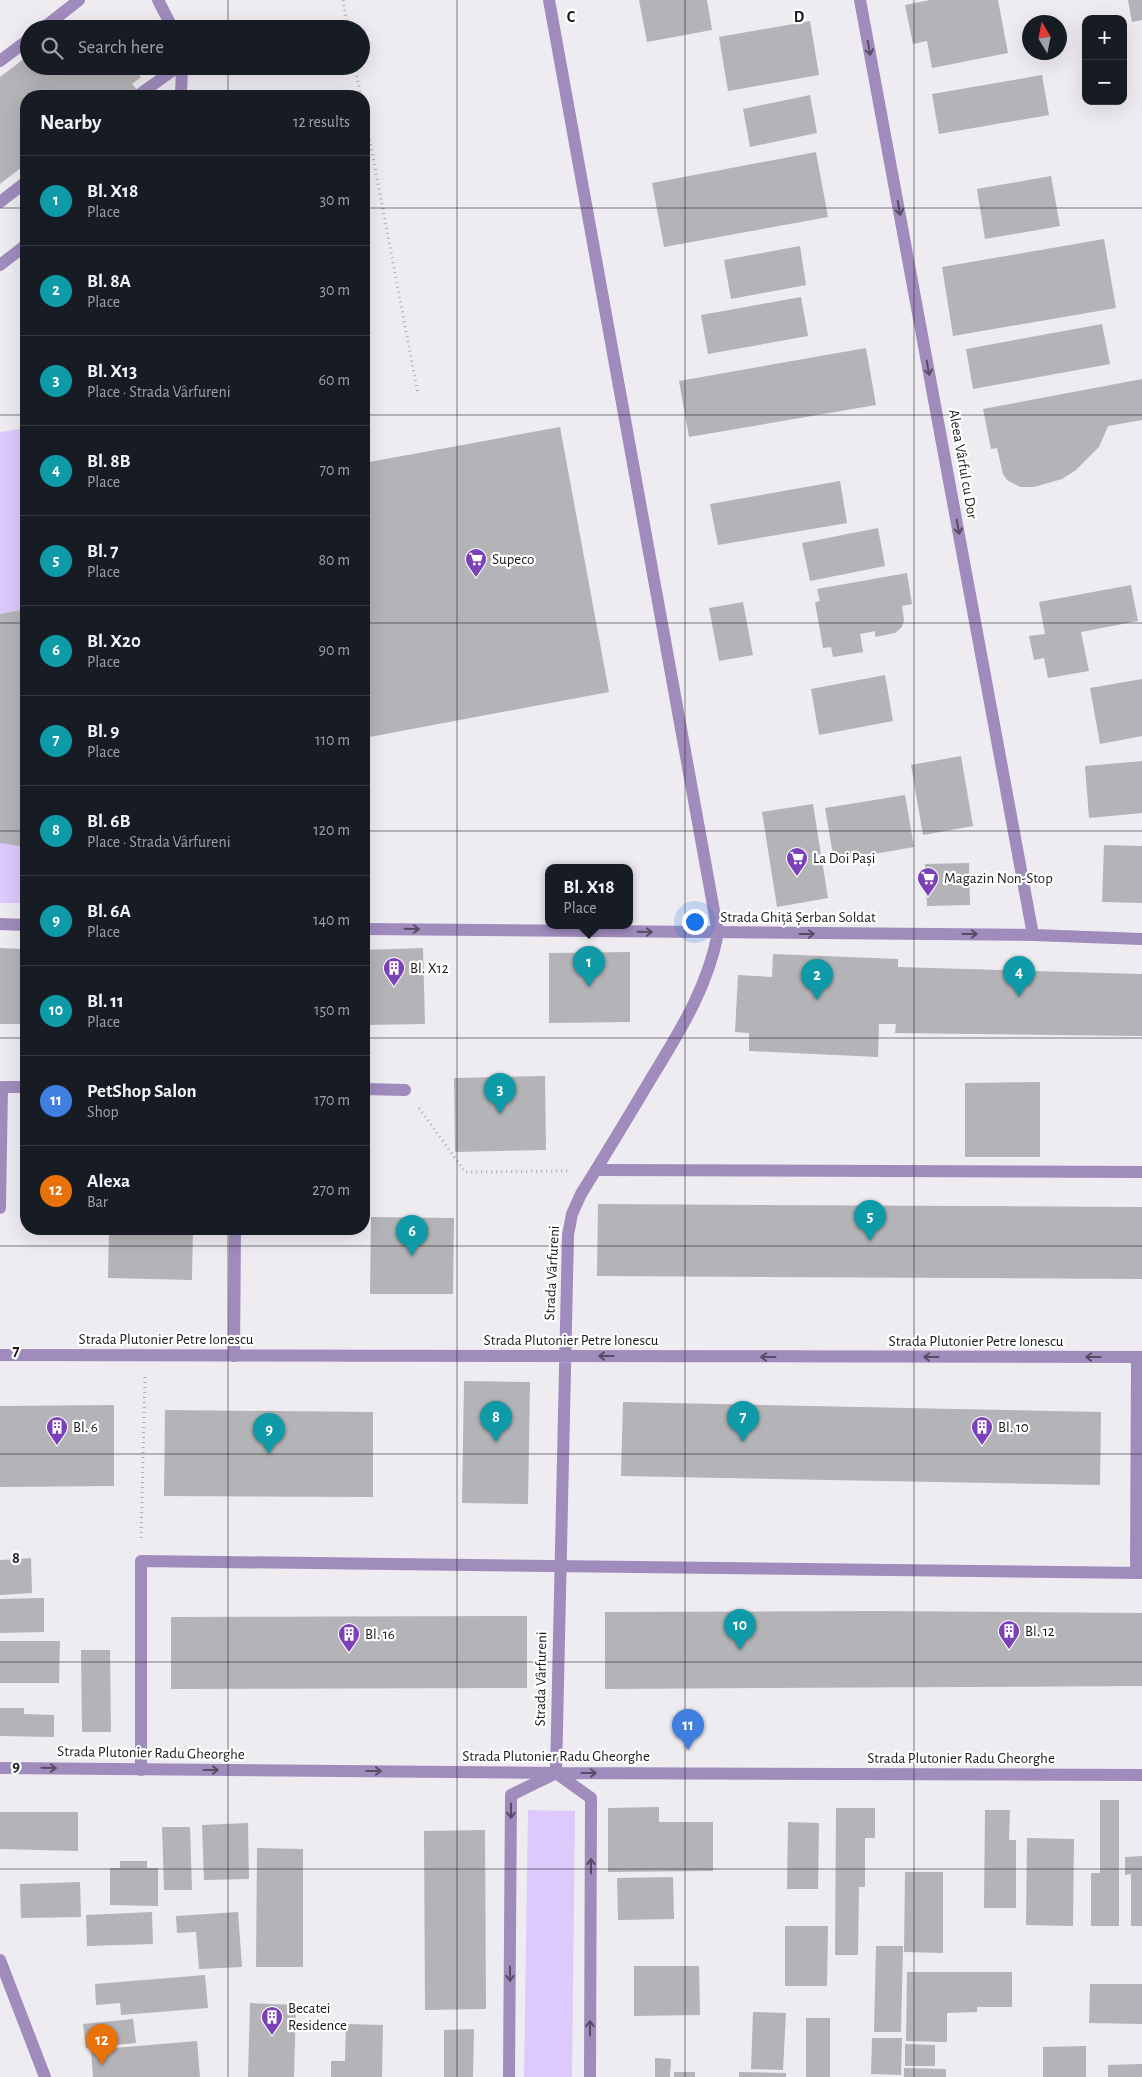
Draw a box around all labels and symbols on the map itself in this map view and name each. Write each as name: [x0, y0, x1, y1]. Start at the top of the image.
text: C: [567, 9, 576, 25]
text: D: [794, 9, 805, 25]
north arrow: [1022, 15, 1067, 60]
one-way arrow: [865, 40, 875, 56]
one-way arrow: [894, 199, 904, 215]
one-way arrow: [924, 359, 934, 375]
street label: Aleea Vârful cu Dor: [946, 408, 980, 520]
one-way arrow: [953, 519, 963, 535]
supermarket icon: Supeco: [464, 547, 488, 578]
place label: Supeco: [492, 552, 534, 567]
supermarket icon: La Doi Pași: [785, 846, 809, 877]
place label: La Doi Pași: [813, 851, 875, 867]
supermarket icon: Magazin Non-Stop: [916, 866, 940, 897]
place label: Magazin Non-Stop: [944, 871, 1053, 886]
your location: [682, 909, 708, 935]
street label: Strada Ghiță Șerban Soldat: [720, 910, 876, 926]
one-way arrow: [404, 924, 420, 934]
one-way arrow: [636, 927, 653, 937]
one-way arrow: [799, 929, 815, 939]
one-way arrow: [962, 930, 978, 939]
pin: 1: [573, 946, 605, 987]
building icon: Bl. X12: [382, 956, 406, 987]
pin: 4: [1003, 956, 1035, 997]
pin: 2: [801, 959, 833, 1000]
place label: Bl. X12: [410, 961, 449, 976]
pin: 3: [484, 1073, 516, 1114]
pin: 5: [854, 1200, 886, 1241]
pin: 6: [396, 1215, 428, 1256]
street label: Strada Vârfureni: [542, 1225, 562, 1321]
street label: Strada Plutonier Petre Ionescu: [79, 1332, 254, 1347]
street label: Strada Plutonier Petre Ionescu: [484, 1333, 659, 1348]
street label: Strada Plutonier Petre Ionescu: [889, 1334, 1064, 1349]
text: 7: [13, 1343, 20, 1359]
one-way arrow: [598, 1351, 614, 1361]
one-way arrow: [761, 1352, 777, 1362]
one-way arrow: [923, 1352, 940, 1362]
one-way arrow: [1086, 1352, 1102, 1362]
pin: 8: [480, 1401, 512, 1442]
pin: 7: [727, 1401, 759, 1442]
pin: 9: [253, 1413, 285, 1454]
building icon: Bl. 6: [45, 1415, 69, 1446]
building icon: Bl. 10: [970, 1415, 994, 1446]
place label: Bl. 6: [73, 1420, 98, 1435]
place label: Bl. 10: [998, 1420, 1029, 1435]
text: 8: [12, 1550, 20, 1566]
pin: 10: [724, 1609, 756, 1650]
building icon: Bl. 12: [997, 1619, 1021, 1650]
building icon: Bl. 16: [337, 1622, 361, 1653]
place label: Bl. 12: [1025, 1624, 1055, 1639]
place label: Bl. 16: [365, 1627, 395, 1642]
street label: Strada Vârfureni: [533, 1631, 549, 1727]
pin: 11: [672, 1709, 704, 1750]
street label: Strada Plutonier Radu Gheorghe: [57, 1744, 245, 1762]
street label: Strada Plutonier Radu Gheorghe: [462, 1749, 650, 1764]
street label: Strada Plutonier Radu Gheorghe: [867, 1751, 1055, 1766]
text: 9: [12, 1758, 20, 1774]
one-way arrow: [40, 1763, 56, 1773]
one-way arrow: [202, 1765, 219, 1775]
one-way arrow: [365, 1766, 381, 1776]
one-way arrow: [580, 1768, 596, 1778]
one-way arrow: [506, 1802, 516, 1819]
one-way arrow: [586, 1858, 596, 1874]
one-way arrow: [505, 1965, 515, 1981]
place label: Becatei Residence: [288, 2001, 347, 2033]
building icon: Becatei Residence: [260, 2005, 284, 2036]
one-way arrow: [585, 2021, 595, 2037]
pin: 12: [86, 2024, 118, 2065]

